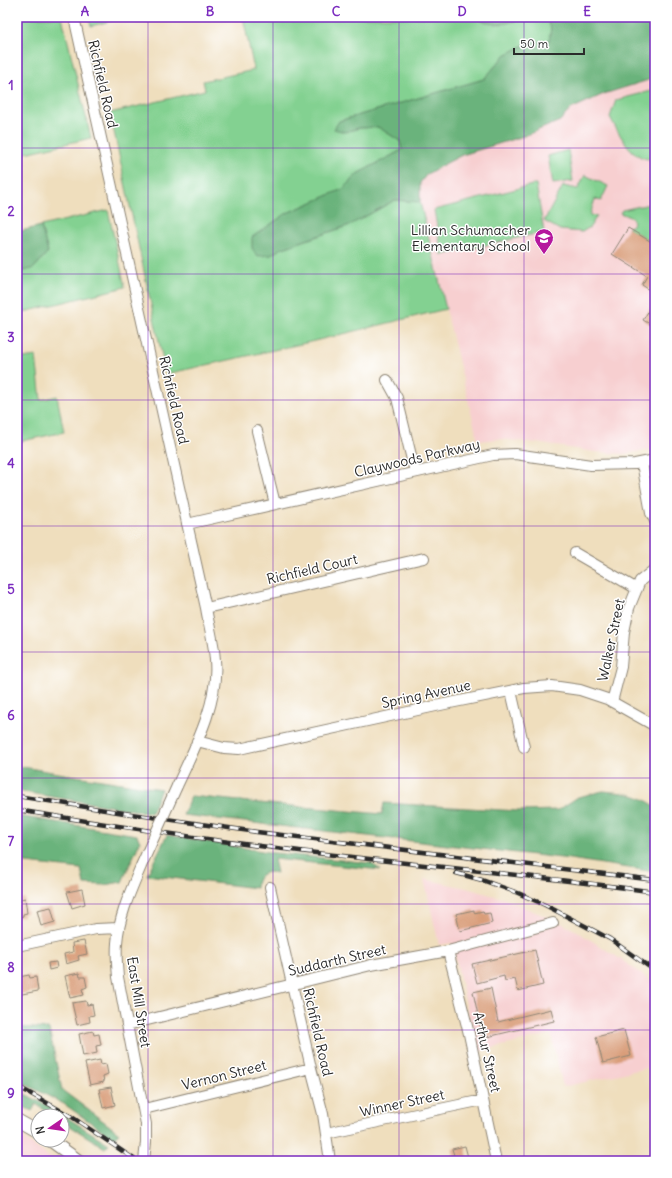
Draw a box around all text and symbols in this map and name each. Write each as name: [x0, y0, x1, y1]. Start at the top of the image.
text: A: [81, 3, 90, 20]
text: B: [206, 3, 215, 20]
text: C: [332, 3, 341, 20]
text: D: [457, 3, 467, 20]
text: E: [583, 3, 591, 20]
scale bar: [514, 30, 584, 56]
text: 50 m: [520, 36, 549, 51]
street label: Richfield Road: [84, 38, 122, 130]
text: 1: [8, 77, 14, 94]
text: 2: [7, 203, 15, 220]
place label: Lillian Schumacher Elementary School: [411, 221, 530, 255]
school or university icon: Lillian Schumacher Elementary School: [533, 227, 555, 255]
text: 3: [7, 329, 15, 346]
street label: Richfield Road: [155, 354, 193, 446]
street label: Claywoods Parkway: [352, 435, 482, 481]
text: 4: [7, 455, 15, 472]
street label: Richfield Court: [265, 550, 359, 588]
text: 5: [7, 581, 15, 598]
street label: Walker Street: [593, 597, 629, 683]
street label: Spring Avenue: [380, 676, 472, 712]
text: 6: [7, 707, 15, 724]
text: 7: [8, 833, 15, 850]
street label: Suddarth Street: [286, 940, 388, 980]
street label: East Mill Street: [123, 955, 155, 1049]
text: 8: [7, 959, 15, 976]
street label: Richfield Road: [299, 986, 337, 1078]
street label: Arthur Street: [469, 1010, 505, 1094]
street label: Vernon Street: [180, 1056, 268, 1094]
text: 9: [7, 1085, 15, 1102]
street label: Winner Street: [358, 1085, 446, 1121]
north arrow: [30, 1108, 70, 1148]
text: N: [33, 1125, 48, 1136]

